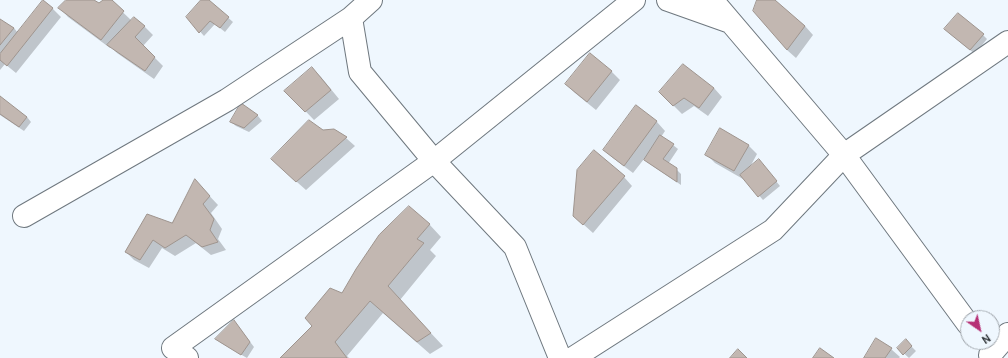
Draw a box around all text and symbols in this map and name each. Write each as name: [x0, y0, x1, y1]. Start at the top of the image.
north arrow: [960, 310, 1000, 350]
text: N: [979, 331, 993, 347]

